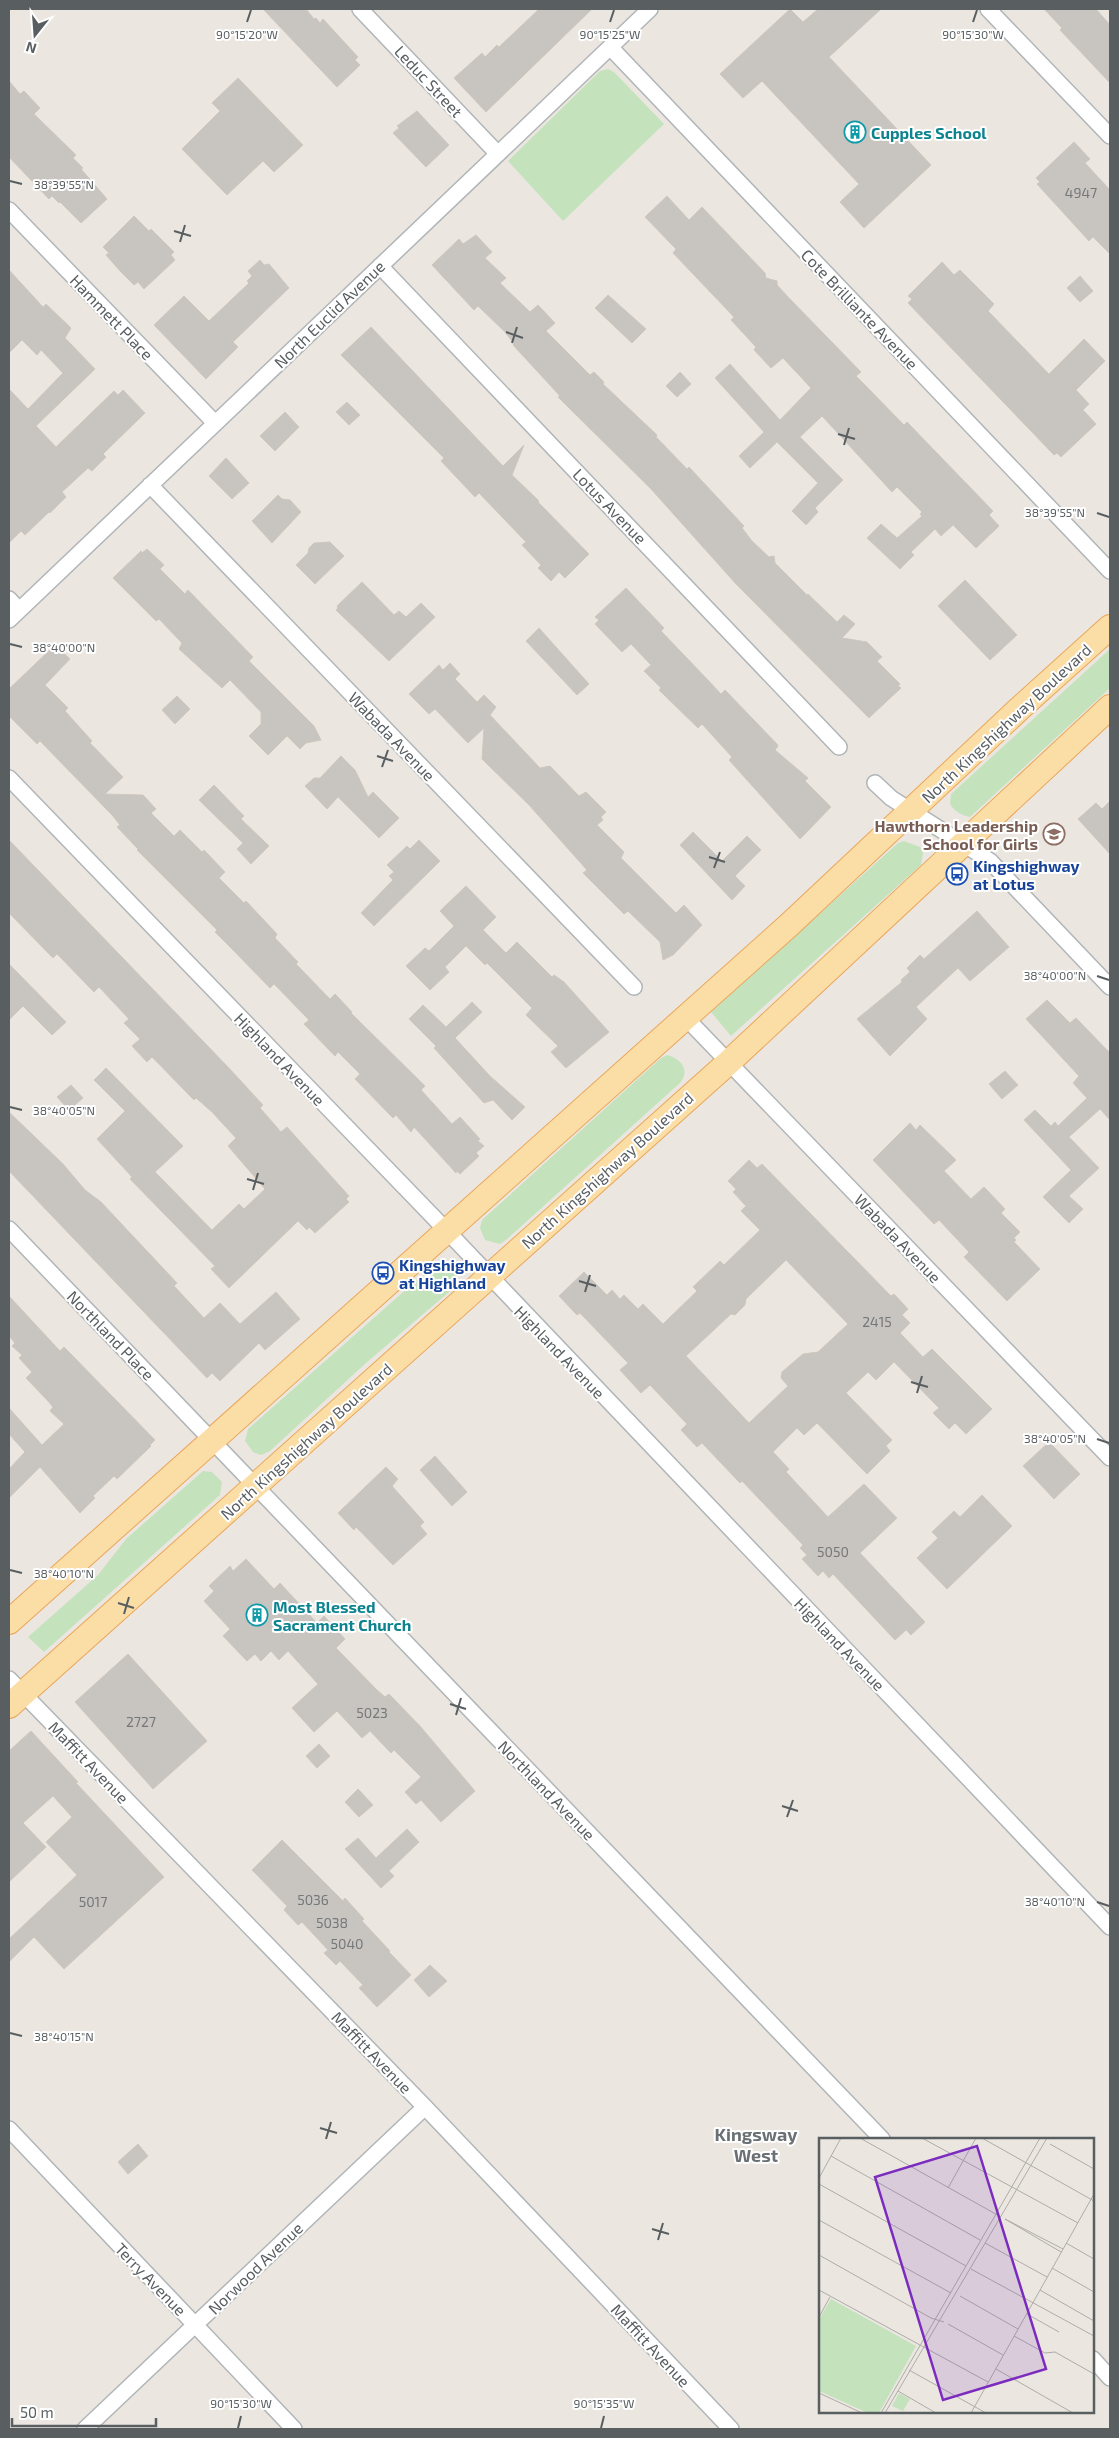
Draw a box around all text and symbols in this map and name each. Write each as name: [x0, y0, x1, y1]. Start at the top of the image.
north arrow: [10, 10, 60, 60]
text: 90°15'20"W: [216, 27, 278, 41]
text: 90°15'25"W: [580, 27, 640, 41]
text: 90°15'30"W: [942, 27, 1004, 41]
text: N: [24, 38, 38, 58]
street label: Leduc Street: [391, 41, 467, 121]
building icon: Cupples School: [843, 120, 867, 144]
place label: Cupples School: [871, 123, 987, 142]
text: 38°39'55"N: [34, 177, 94, 191]
house number: 4947: [1065, 184, 1097, 201]
street label: Cote Brilliante Avenue: [798, 245, 922, 373]
street label: North Euclid Avenue: [270, 256, 388, 372]
street label: Hammett Place: [67, 270, 157, 364]
street label: Lotus Avenue: [569, 464, 651, 548]
text: 38°39'55"N: [1025, 505, 1085, 519]
street label: North Kingshighway Boulevard: [917, 639, 1095, 807]
text: 38°40'00"N: [33, 640, 95, 654]
street label: Wabada Avenue: [345, 688, 439, 784]
place label: Hawthorn Leadership School for Girls: [874, 816, 1038, 853]
school or university icon: Hawthorn Leadership School for Girls: [1042, 822, 1066, 846]
place label: Kingshighway at Lotus: [973, 856, 1080, 893]
bus stop icon: Kingshighway at Lotus: [945, 862, 969, 886]
text: 38°40'00"N: [1024, 968, 1086, 982]
street label: Highland Avenue: [231, 1009, 329, 1109]
street label: North Kingshighway Boulevard: [517, 1088, 697, 1252]
text: 38°40'05"N: [33, 1103, 95, 1117]
street label: Wabada Avenue: [851, 1190, 945, 1286]
place label: Kingshighway at Highland: [399, 1255, 506, 1292]
bus stop icon: Kingshighway at Highland: [371, 1261, 395, 1285]
street label: Northland Place: [64, 1286, 158, 1384]
street label: Highland Avenue: [511, 1302, 609, 1402]
house number: 2415: [862, 1313, 892, 1330]
street label: North Kingshighway Boulevard: [216, 1359, 396, 1523]
text: 38°40'05"N: [1024, 1431, 1086, 1445]
house number: 5050: [817, 1543, 849, 1560]
text: 38°40'10"N: [34, 1566, 94, 1580]
street label: Highland Avenue: [791, 1594, 889, 1694]
place label: Most Blessed Sacrament Church: [273, 1597, 411, 1634]
building icon: Most Blessed Sacrament Church: [245, 1603, 269, 1627]
house number: 5023: [356, 1704, 388, 1721]
house number: 2727: [126, 1713, 156, 1730]
street label: Maffitt Avenue: [45, 1717, 133, 1807]
street label: Northland Avenue: [495, 1736, 599, 1844]
house number: 5036: [297, 1891, 329, 1908]
house number: 5017: [79, 1893, 107, 1910]
text: 38°40'10"N: [1025, 1894, 1085, 1908]
house number: 5038: [316, 1914, 348, 1931]
house number: 5040: [331, 1935, 364, 1952]
street label: Maffitt Avenue: [328, 2007, 416, 2097]
text: 38°40'15"N: [34, 2029, 94, 2043]
district label: Kingsway West: [715, 2123, 798, 2166]
inset map: [819, 2138, 1094, 2413]
street label: Norwood Avenue: [204, 2218, 306, 2318]
street label: Terry Avenue: [112, 2239, 190, 2319]
street label: Maffitt Avenue: [608, 2300, 694, 2390]
scale bar: [12, 2396, 156, 2428]
text: 90°15'30"W: [210, 2396, 272, 2410]
text: 90°15'35"W: [574, 2396, 634, 2410]
text: 50 m: [20, 2403, 54, 2421]

